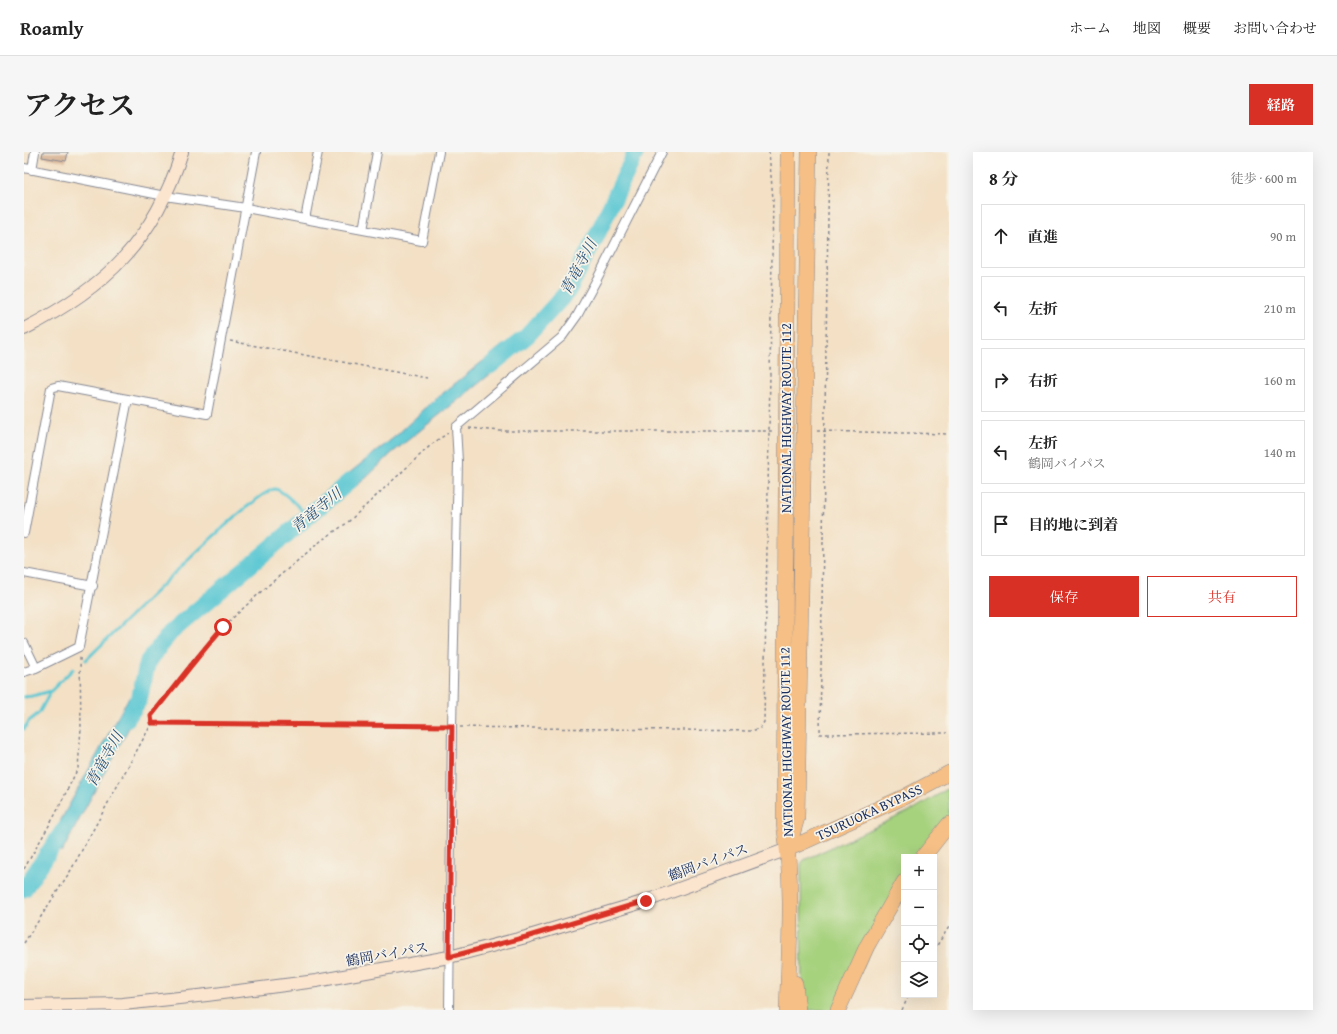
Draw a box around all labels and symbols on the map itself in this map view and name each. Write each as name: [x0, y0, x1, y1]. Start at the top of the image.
water label: 青竜寺川: [555, 234, 602, 298]
street label: NATIONAL HIGHWAY ROUTE 112: [776, 323, 796, 513]
water label: 青竜寺川: [286, 482, 347, 537]
route start: [214, 618, 232, 636]
street label: NATIONAL HIGHWAY ROUTE 112: [774, 647, 798, 837]
water label: 青竜寺川: [80, 726, 129, 790]
street label: TSURUOKA BYPASS: [813, 779, 925, 845]
street label: 鶴岡バイパス: [665, 838, 751, 886]
route end: [637, 892, 655, 910]
street label: 鶴岡バイパス: [344, 937, 430, 971]

